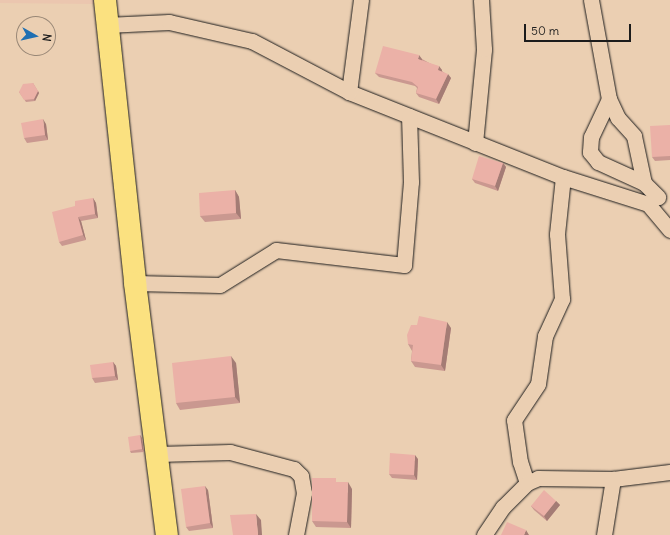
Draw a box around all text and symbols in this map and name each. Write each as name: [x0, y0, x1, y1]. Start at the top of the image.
north arrow: [16, 16, 56, 56]
scale bar: [526, 16, 633, 42]
text: 50 m: [531, 23, 559, 38]
text: N: [39, 33, 54, 42]

